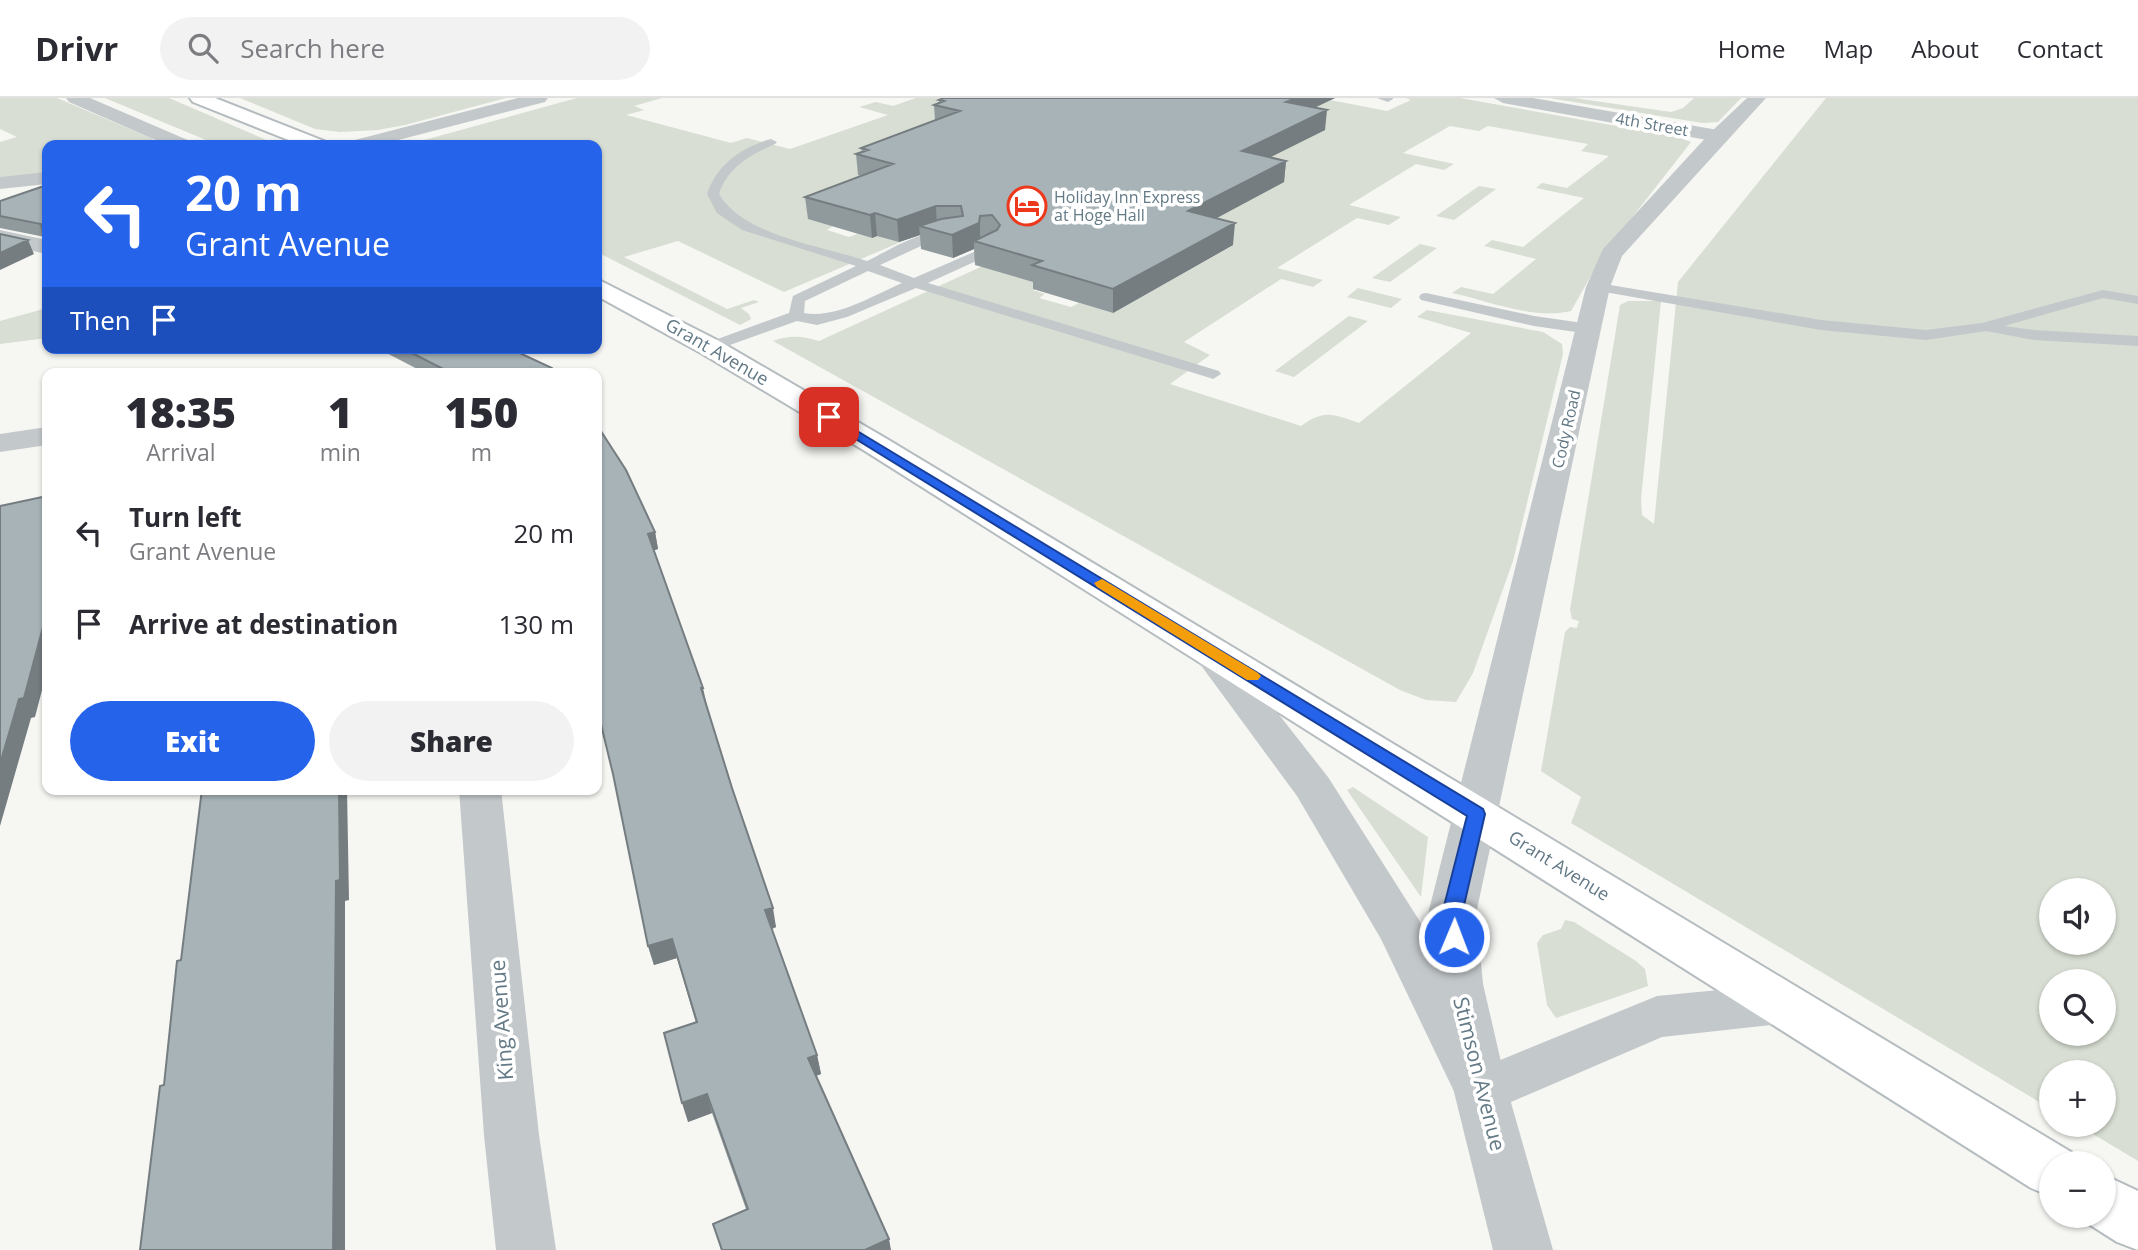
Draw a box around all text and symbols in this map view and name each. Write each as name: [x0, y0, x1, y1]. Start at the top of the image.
search box: [160, 17, 650, 80]
text: Drivr: [35, 26, 118, 71]
icon: search: [184, 29, 222, 67]
text: Search here: [240, 30, 385, 66]
text: Home: [1718, 32, 1786, 65]
text: Map: [1824, 32, 1873, 65]
text: About: [1911, 32, 1979, 65]
text: Contact: [2017, 32, 2103, 65]
street label: 4th Street: [1614, 107, 1690, 141]
text: 20 m: [185, 159, 302, 225]
icon: left: [70, 168, 161, 259]
hotel icon: Holiday Inn Express at Hoge Hall: [1006, 185, 1048, 227]
place label: Holiday Inn Express at Hoge Hall: [1054, 186, 1200, 226]
text: Grant Avenue: [185, 222, 390, 265]
icon: arrive: [145, 301, 183, 339]
text: Then: [70, 302, 131, 338]
street label: Grant Avenue: [662, 312, 773, 390]
text: 18:35: [126, 383, 236, 440]
text: 1: [328, 383, 353, 440]
text: 150: [445, 383, 518, 440]
pin: [799, 387, 859, 447]
street label: Cody Road: [1546, 388, 1586, 470]
icon: arrive: [810, 398, 848, 436]
text: Arrival: [146, 436, 216, 468]
text: min: [320, 436, 361, 468]
text: m: [471, 436, 492, 468]
text: Turn left: [129, 499, 241, 535]
icon: left: [70, 514, 108, 552]
text: 20 m: [513, 515, 574, 551]
text: Grant Avenue: [129, 535, 276, 567]
icon: arrive: [70, 605, 108, 643]
text: Arrive at destination: [129, 606, 398, 642]
text: 130 m: [499, 606, 574, 642]
button: Exit: [70, 701, 315, 781]
button: Share: [329, 701, 574, 781]
street label: Grant Avenue: [1504, 824, 1615, 906]
map controls: [2039, 878, 2116, 1228]
button: sound: [2039, 878, 2116, 955]
position arrow: [1417, 900, 1491, 974]
street label: King Avenue: [483, 959, 519, 1081]
button: search: [2039, 969, 2116, 1046]
street label: Stimson Avenue: [1447, 994, 1513, 1154]
button: +: [2039, 1060, 2116, 1137]
button: −: [2039, 1151, 2116, 1228]

